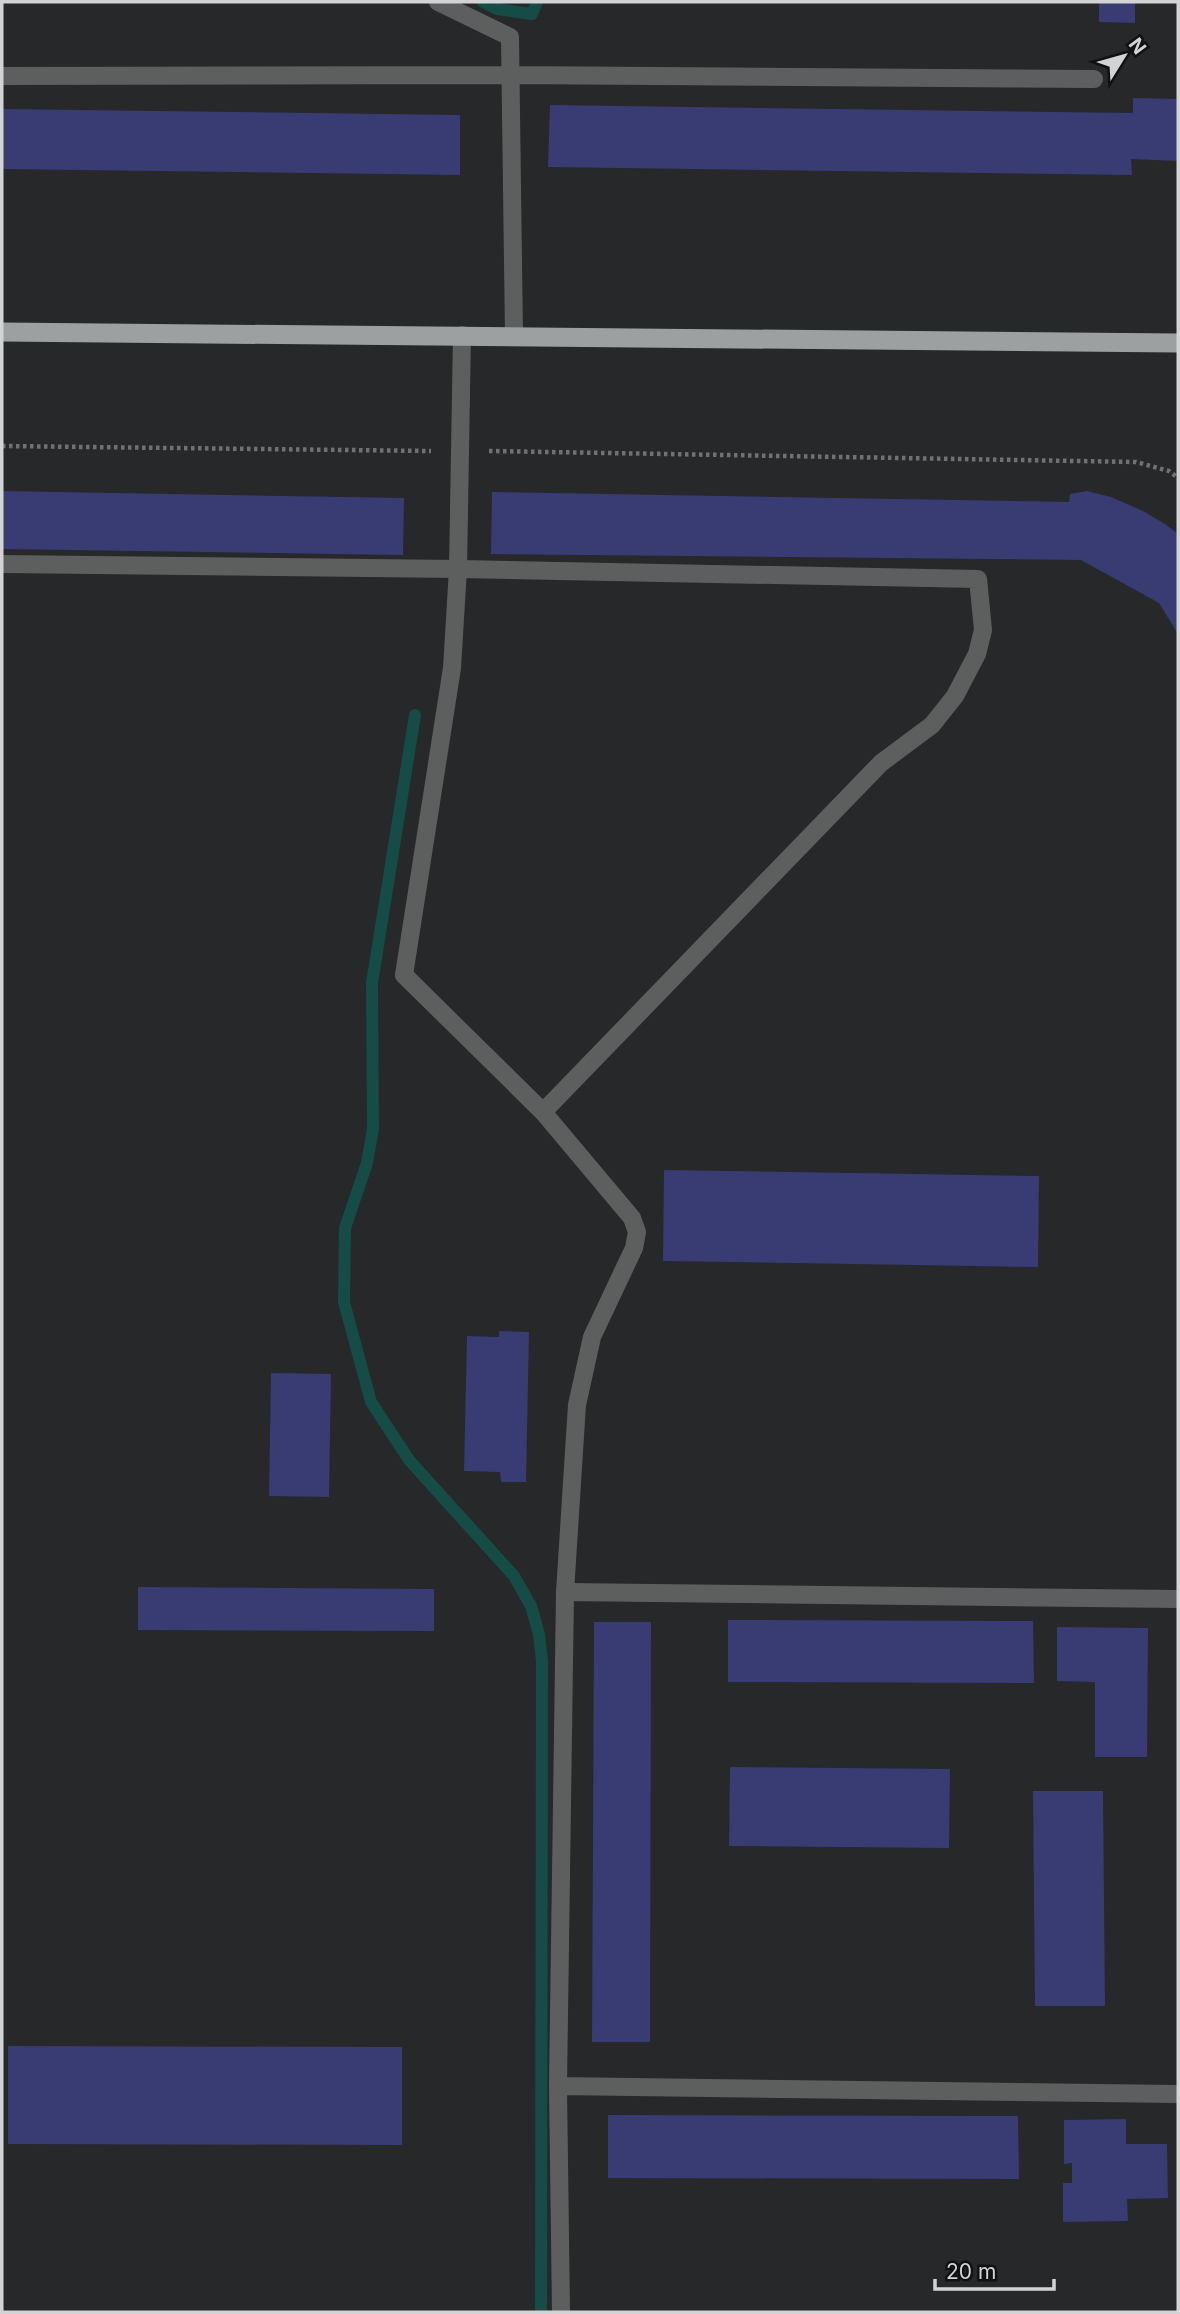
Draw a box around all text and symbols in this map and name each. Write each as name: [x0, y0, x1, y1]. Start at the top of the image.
north arrow: [1089, 21, 1159, 91]
text: N: [1124, 33, 1151, 59]
scale bar: [935, 2248, 1054, 2292]
text: 20 m: [946, 2259, 996, 2284]

